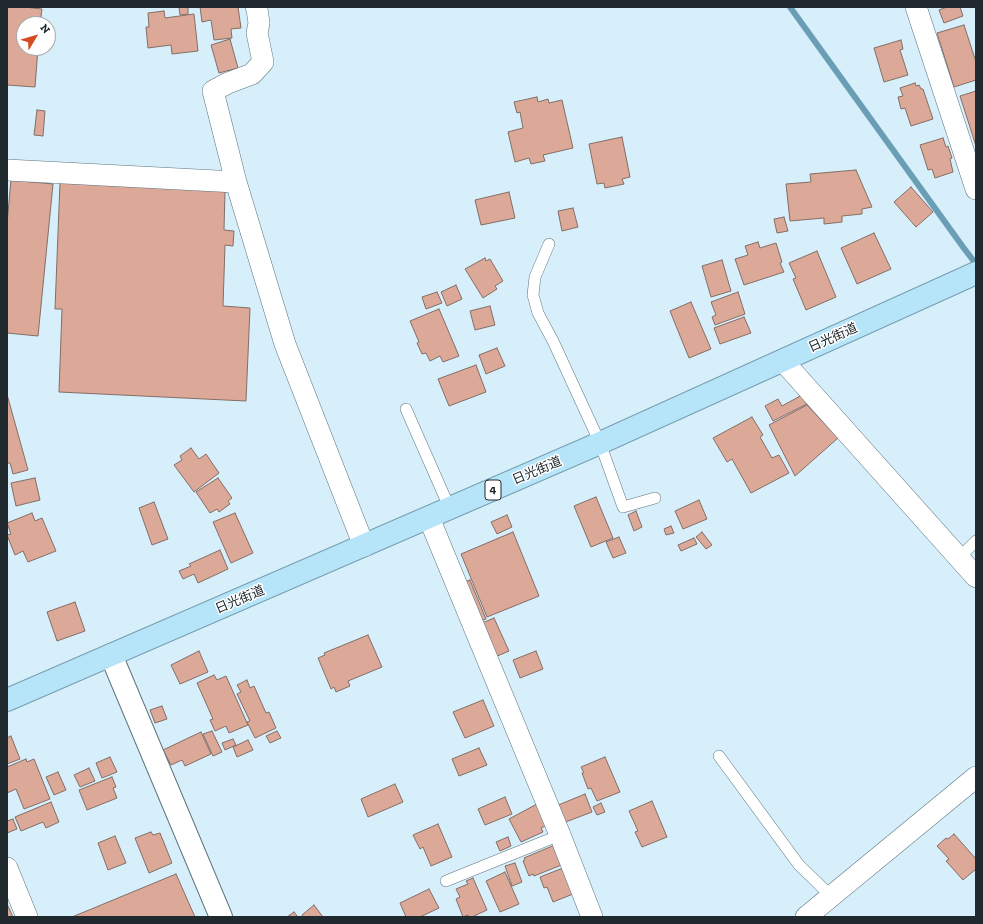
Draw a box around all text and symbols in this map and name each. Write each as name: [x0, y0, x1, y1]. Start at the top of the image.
north arrow: [16, 16, 56, 56]
text: N: [37, 22, 53, 36]
street label: 日光街道: [806, 320, 860, 356]
street label: 日光街道: [510, 454, 564, 488]
road number: 4: [485, 480, 501, 500]
street label: 日光街道: [213, 583, 267, 617]

